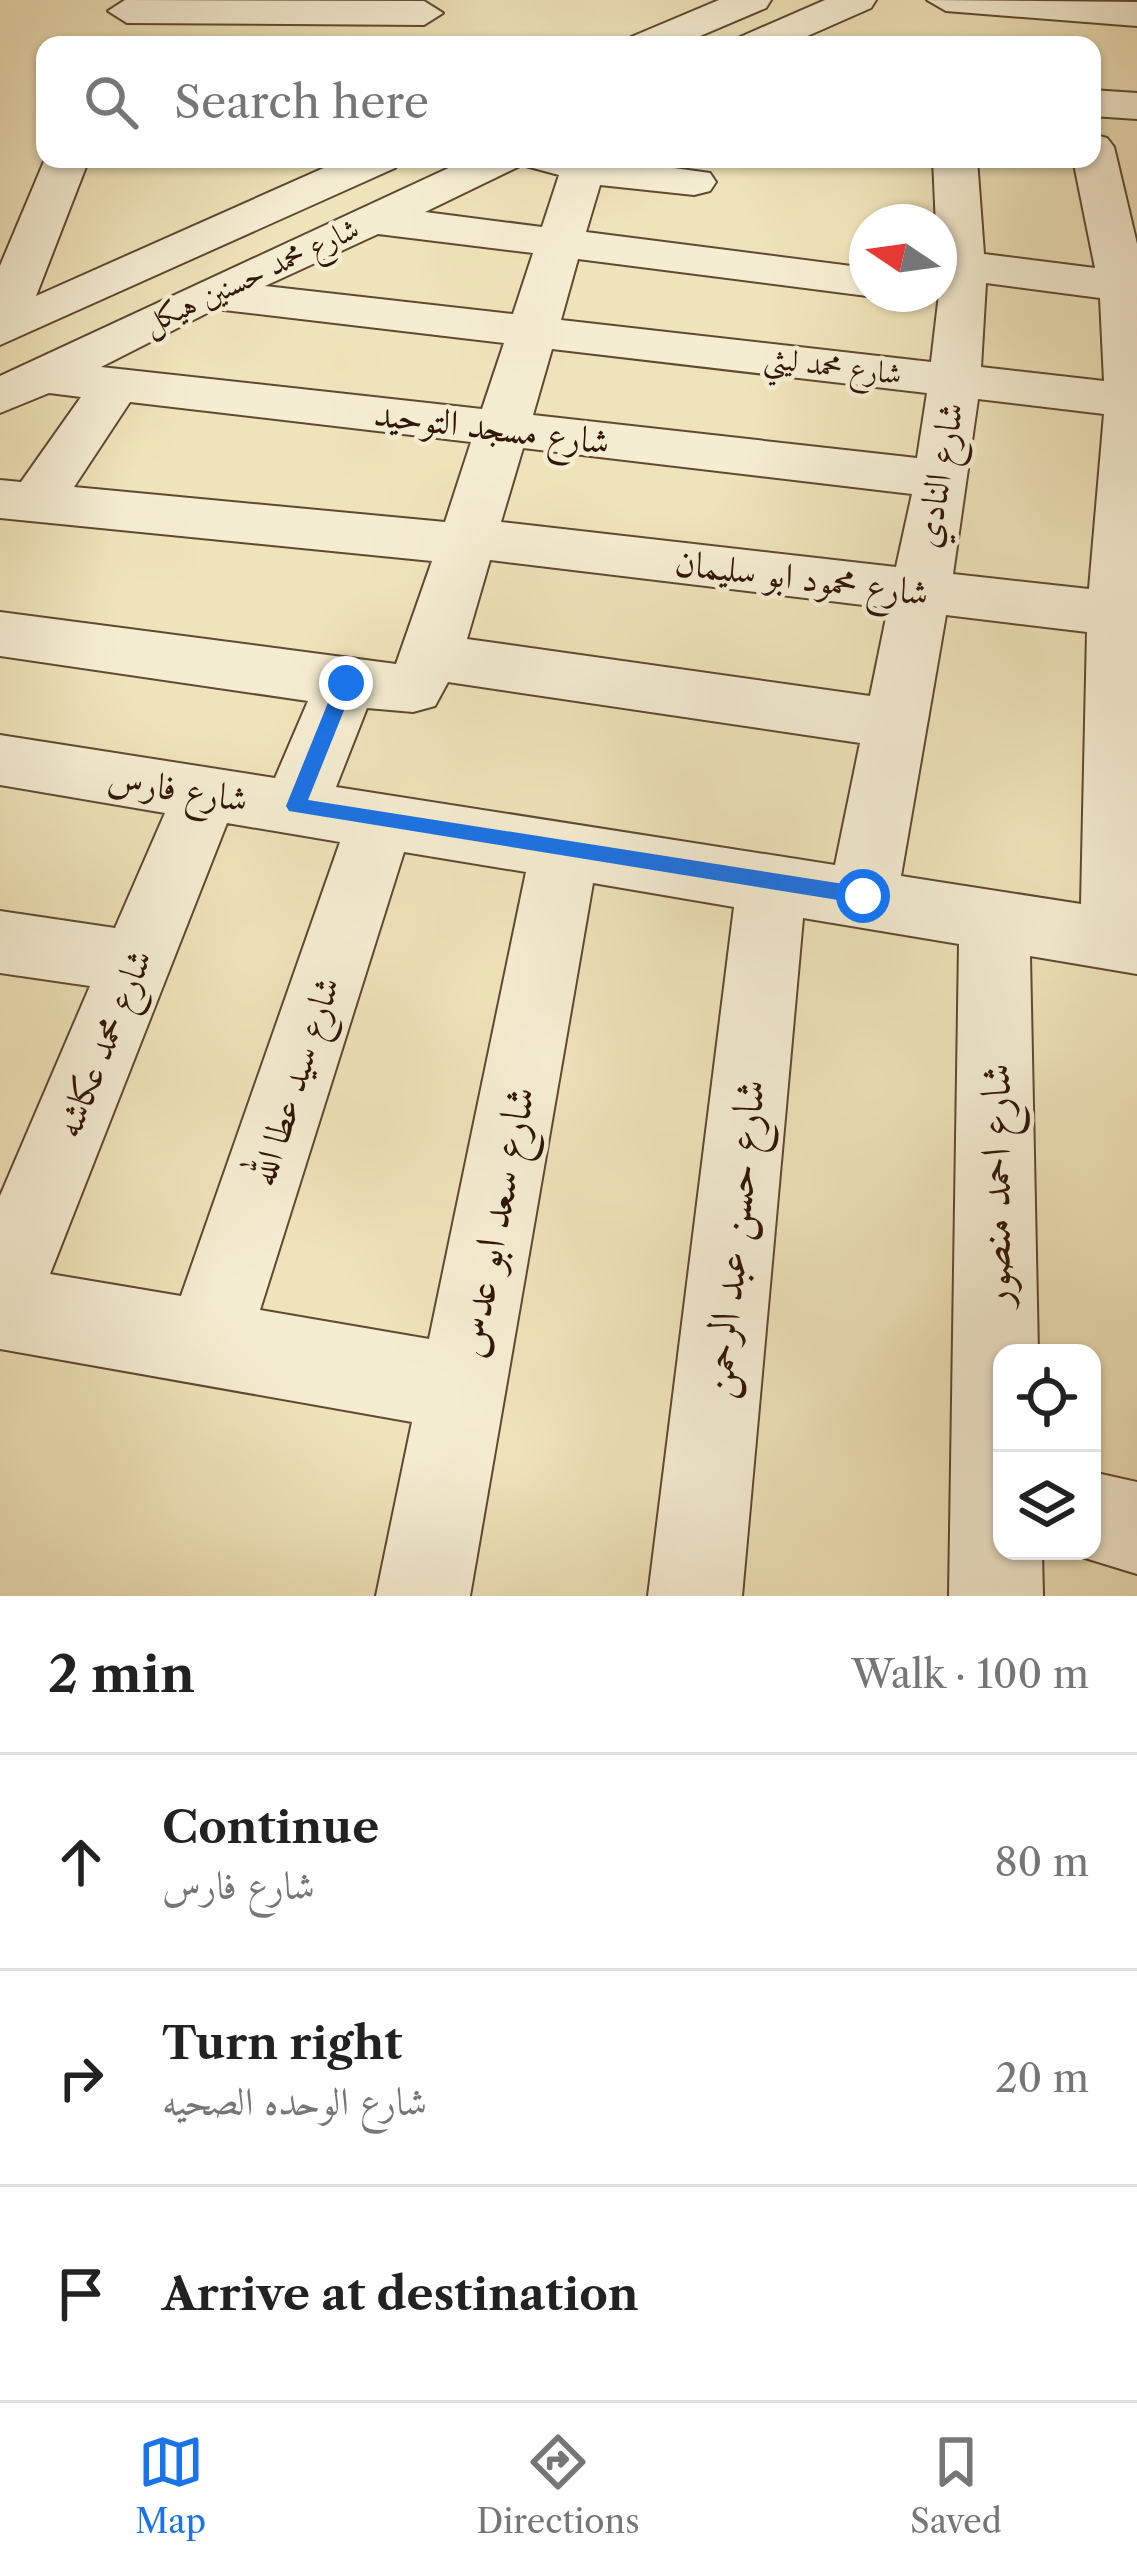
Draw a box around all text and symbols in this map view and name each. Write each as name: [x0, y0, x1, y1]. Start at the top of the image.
search box: [36, 36, 1101, 168]
icon: search: [78, 69, 144, 135]
text: Search here: [174, 74, 429, 130]
north arrow: [849, 204, 957, 312]
street label: شارع محمد حسنين هيكل: [137, 209, 367, 348]
street label: شارع محمد ليثي: [761, 339, 904, 402]
street label: شارع مسجد التوحيد: [371, 391, 612, 472]
street label: شارع النادي: [904, 399, 981, 553]
street label: شارع محمود ابو سليمان: [672, 540, 931, 623]
route end: [319, 656, 373, 710]
street label: شارع فارس: [104, 755, 251, 830]
route start: [836, 869, 890, 923]
street label: شارع محمد عكاشه: [45, 943, 169, 1147]
street label: شارع سيد عطا الله: [235, 969, 357, 1194]
street label: شارع احمد منصور: [969, 1063, 1031, 1311]
street label: شارع حسن عبد الرحمن: [690, 1077, 786, 1402]
street label: شارع سعد ابو عدس: [442, 1082, 556, 1364]
map controls: [993, 1344, 1101, 1560]
button: locate: [993, 1344, 1101, 1452]
button: layers: [993, 1452, 1101, 1560]
text: 2 min: [48, 1643, 195, 1705]
text: Walk · 100 m: [852, 1650, 1089, 1698]
text: Continue: [162, 1799, 379, 1855]
icon: ahead: [48, 1829, 114, 1895]
text: 80 m: [994, 1838, 1089, 1886]
text: شارع فارس: [162, 1861, 315, 1909]
text: Turn right: [162, 2015, 402, 2071]
icon: right: [48, 2045, 114, 2111]
text: 20 m: [995, 2054, 1089, 2102]
text: شارع الوحده الصحيه: [162, 2077, 427, 2125]
icon: arrive: [48, 2261, 114, 2327]
text: Arrive at destination: [162, 2266, 639, 2322]
tab: Map: [135, 2429, 206, 2542]
tab: Directions: [477, 2429, 640, 2542]
tab: Saved: [910, 2429, 1002, 2542]

